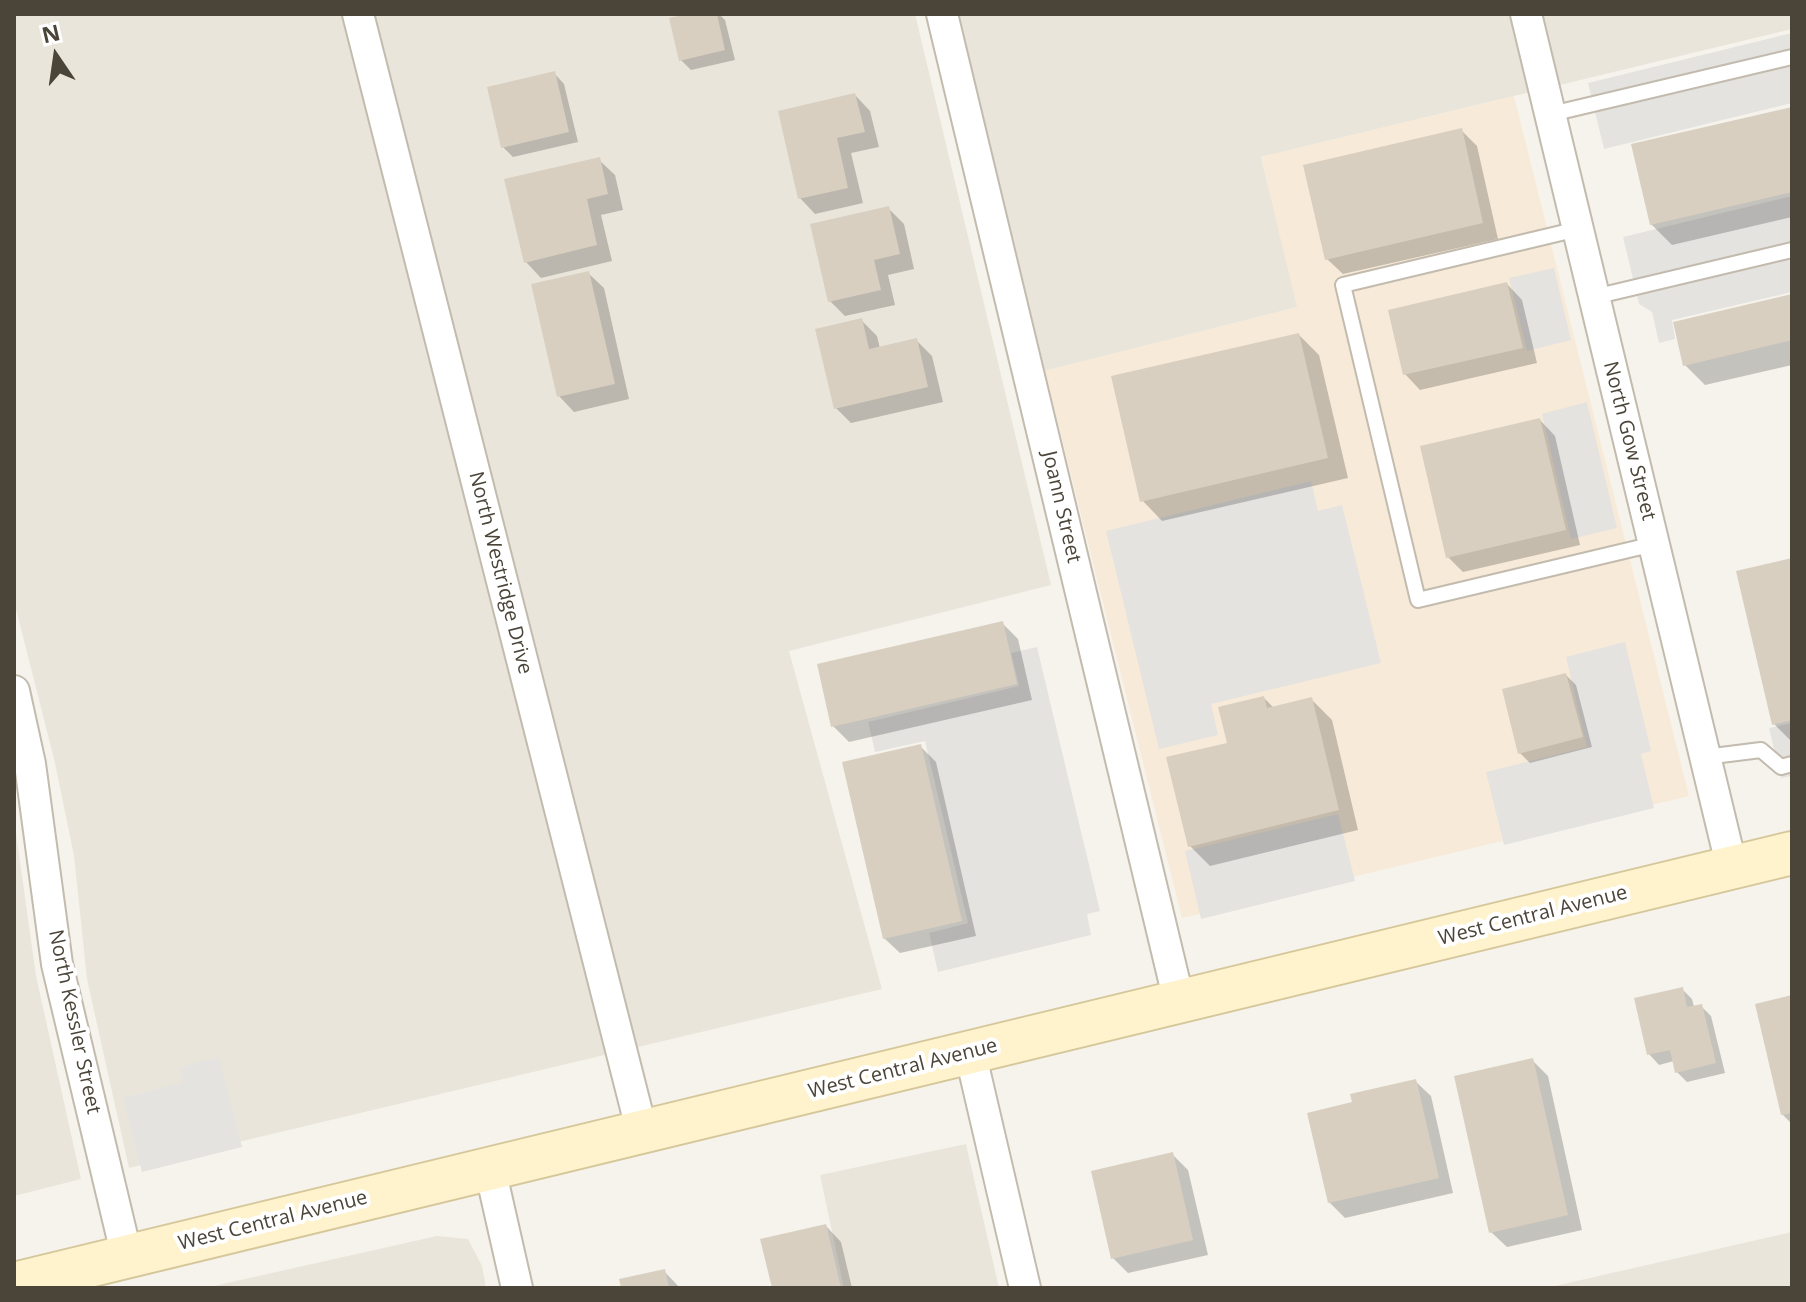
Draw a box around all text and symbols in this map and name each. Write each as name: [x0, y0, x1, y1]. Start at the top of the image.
north arrow: [16, 16, 96, 96]
text: N: [39, 16, 63, 49]
street label: North Gow Street: [1598, 359, 1660, 523]
street label: Joann Street: [1036, 449, 1086, 565]
street label: North Westridge Drive: [463, 469, 537, 677]
street label: West Central Avenue: [1436, 881, 1630, 951]
street label: North Kessler Street: [43, 928, 105, 1116]
street label: West Central Avenue: [806, 1034, 1000, 1104]
street label: West Central Avenue: [176, 1186, 370, 1256]

